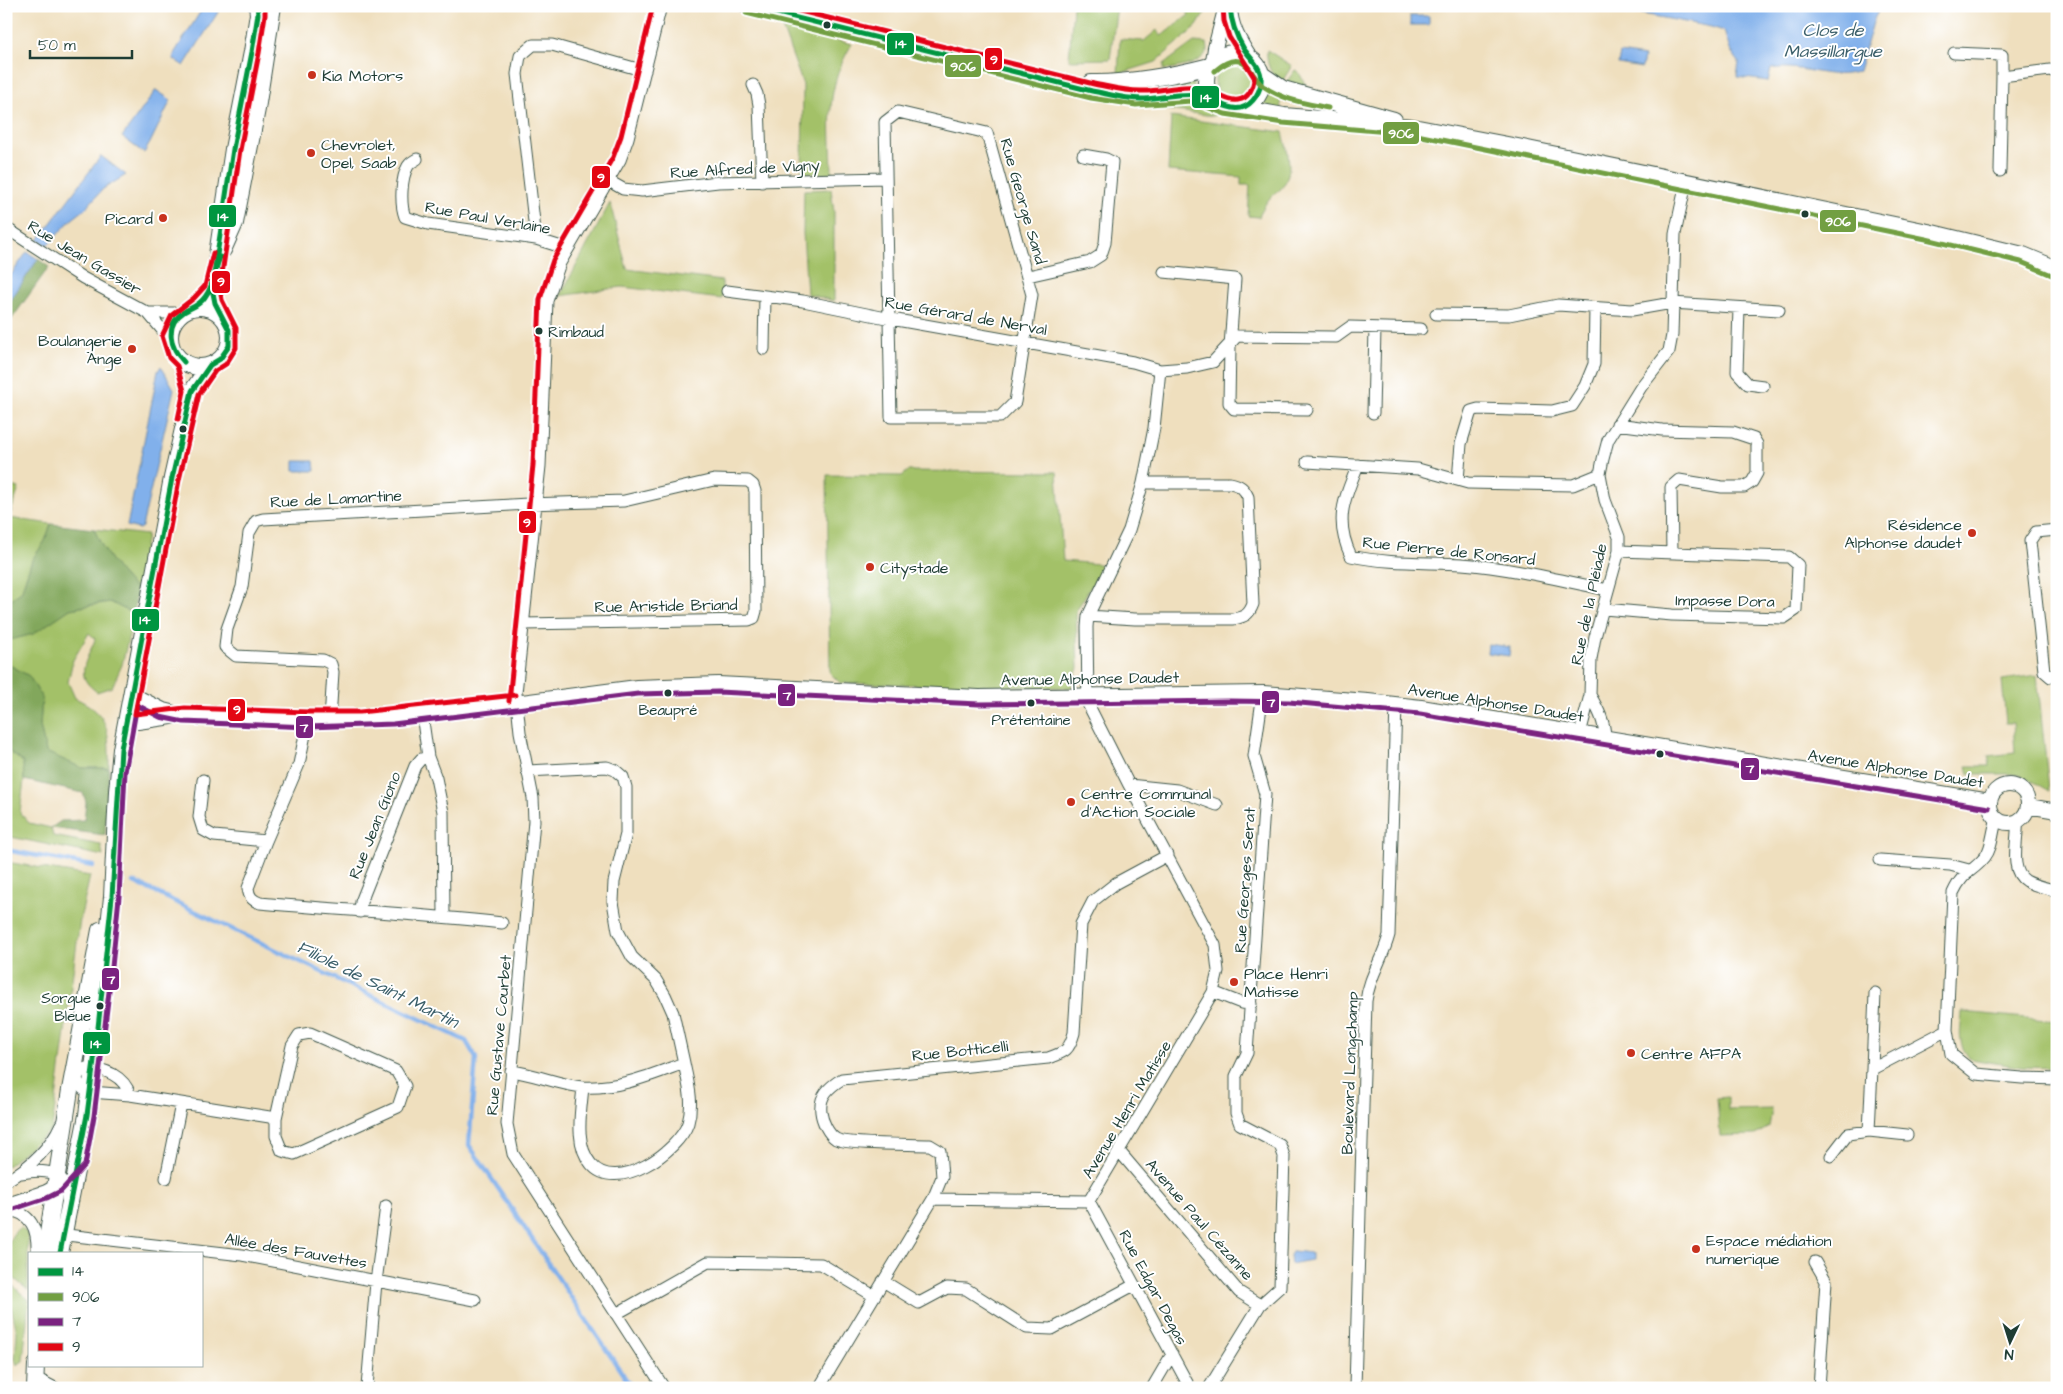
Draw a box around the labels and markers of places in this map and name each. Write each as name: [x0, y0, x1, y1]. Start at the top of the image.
unlabelled marker: [822, 20, 832, 30]
place label: Kia Motors: [322, 65, 403, 87]
marker: Kia Motors: [306, 69, 318, 81]
place label: Chevrolet, Opel, Saab: [321, 134, 397, 174]
marker: Chevrolet, Opel, Saab: [305, 147, 317, 159]
place label: Picard: [105, 208, 153, 230]
unlabelled marker: [1800, 209, 1810, 219]
marker: Picard: [157, 212, 169, 224]
place label: Rimbaud: [548, 322, 604, 343]
marker: Rimbaud: [534, 326, 544, 336]
place label: Boulangerie Ange: [38, 330, 122, 371]
marker: Boulangerie Ange: [126, 343, 138, 355]
unlabelled marker: [178, 424, 188, 434]
place label: Résidence Alphonse daudet: [1845, 514, 1963, 554]
marker: Résidence Alphonse daudet: [1966, 527, 1978, 539]
place label: Citystade: [880, 557, 949, 580]
marker: Citystade: [864, 561, 876, 573]
marker: Beaupré: [663, 688, 673, 698]
marker: Prétentaine: [1026, 698, 1036, 708]
place label: Beaupré: [639, 700, 697, 721]
place label: Prétentaine: [991, 710, 1071, 731]
unlabelled marker: [1655, 749, 1665, 759]
place label: Centre Communal d'Action Sociale: [1081, 783, 1211, 823]
marker: Centre Communal d'Action Sociale: [1065, 796, 1077, 808]
place label: Place Henri Matisse: [1244, 963, 1328, 1003]
marker: Place Henri Matisse: [1228, 976, 1240, 988]
place label: Sorgue Bleue: [41, 988, 91, 1027]
marker: Sorgue Bleue: [95, 1001, 105, 1011]
place label: Centre AFPA: [1641, 1043, 1741, 1065]
marker: Centre AFPA: [1625, 1047, 1637, 1059]
place label: Espace médiation numerique: [1706, 1230, 1832, 1270]
marker: Espace médiation numerique: [1690, 1243, 1702, 1255]

